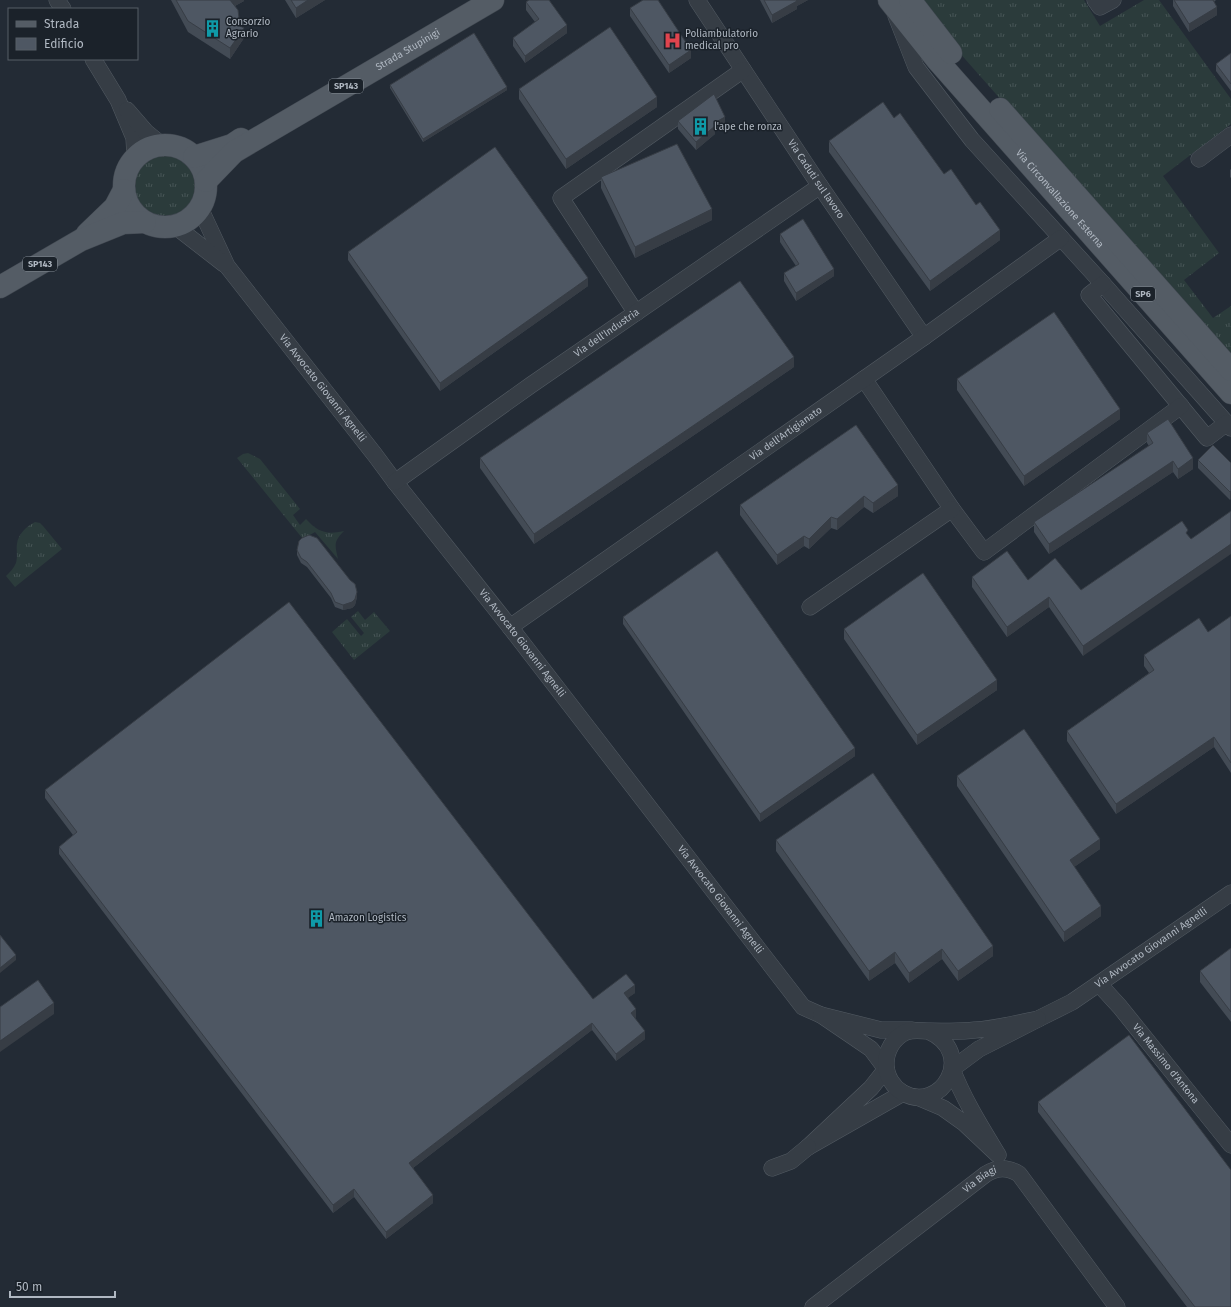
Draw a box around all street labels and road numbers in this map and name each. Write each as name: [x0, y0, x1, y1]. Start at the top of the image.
street label: Strada Stupinigi: [374, 26, 442, 73]
road number: SP143: [329, 79, 363, 93]
street label: Via Caduti sul lavoro: [785, 137, 847, 221]
street label: Via Circonvallazione Esterna: [1013, 147, 1106, 250]
road number: SP143: [23, 257, 57, 271]
road number: SP6: [1131, 287, 1155, 301]
street label: Via dell'Industria: [572, 306, 642, 360]
street label: Via Avvocato Giovanni Agnelli: [277, 332, 369, 444]
street label: Via dell'Artigianato: [747, 404, 825, 463]
street label: Via Avvocato Giovanni Agnelli: [476, 587, 568, 700]
street label: Via Avvocato Giovanni Agnelli: [675, 843, 766, 956]
street label: Via Avvocato Giovanni Agnelli: [1093, 905, 1210, 990]
street label: Via Massimo d'Antona: [1130, 1021, 1201, 1106]
street label: Via Biagi: [960, 1164, 998, 1196]

